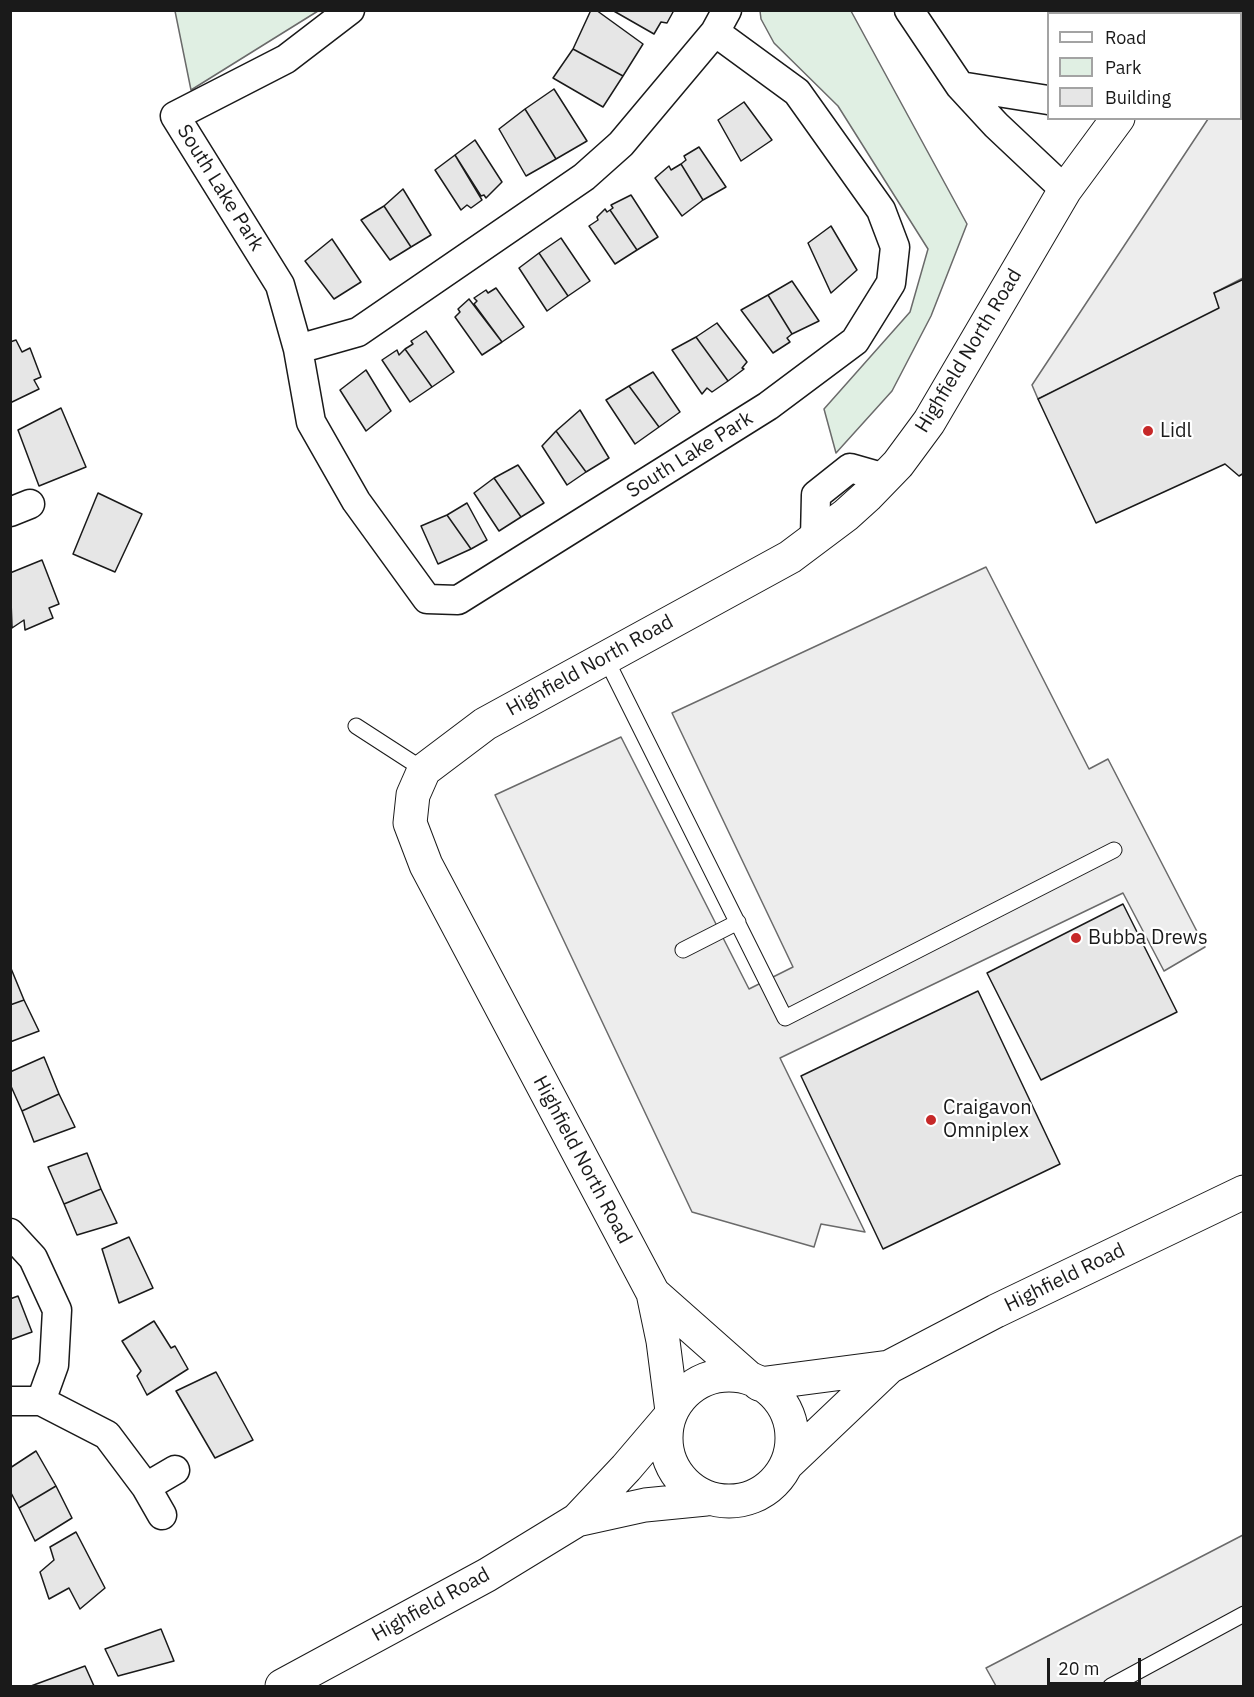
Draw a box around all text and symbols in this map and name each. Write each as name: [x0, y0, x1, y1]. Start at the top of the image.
legend: [1047, 12, 1242, 120]
text: Road: [1105, 26, 1146, 49]
text: Park: [1105, 56, 1141, 79]
text: Building: [1105, 86, 1171, 109]
street label: South Lake Park: [172, 120, 268, 256]
street label: Highfield North Road: [911, 265, 1027, 437]
street label: South Lake Park: [622, 407, 758, 503]
place label: Lidl: [1160, 419, 1192, 443]
marker: Lidl: [1141, 424, 1155, 438]
street label: Highfield North Road: [502, 610, 678, 722]
place label: Bubba Drews: [1088, 926, 1208, 950]
marker: Bubba Drews: [1069, 931, 1083, 945]
street label: Highfield North Road: [528, 1072, 636, 1248]
place label: Craigavon Omniplex: [943, 1096, 1032, 1143]
marker: Craigavon Omniplex: [924, 1113, 938, 1127]
street label: Highfield Road: [1001, 1238, 1129, 1318]
street label: Highfield Road: [368, 1563, 494, 1647]
scale bar: [1050, 1646, 1144, 1684]
text: 20 m: [1058, 1657, 1100, 1680]

